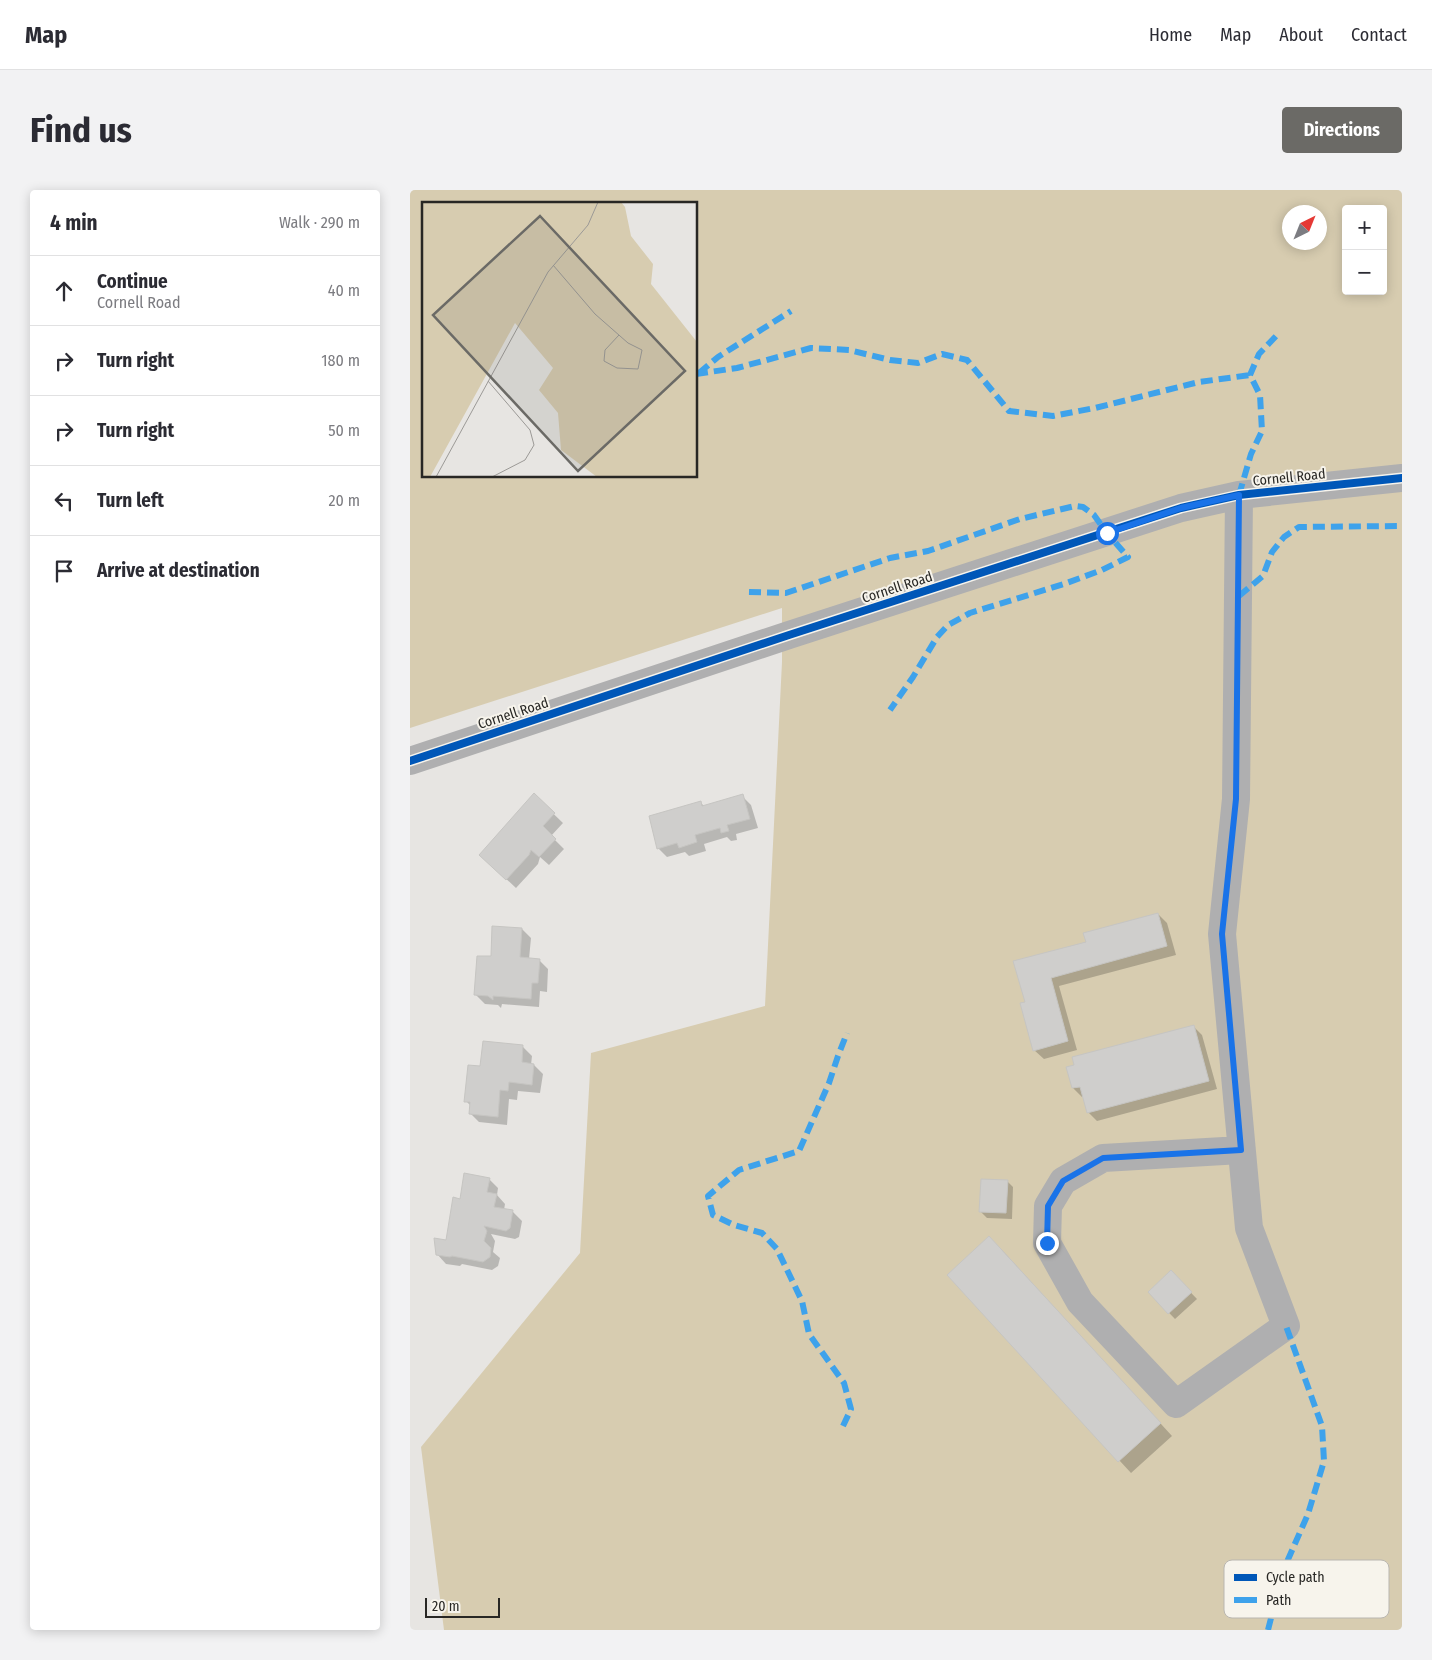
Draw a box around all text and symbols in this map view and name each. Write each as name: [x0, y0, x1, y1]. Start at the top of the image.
text: Map: [25, 21, 67, 49]
text: Home: [1149, 24, 1192, 46]
text: Map: [1220, 24, 1251, 46]
text: About: [1279, 24, 1323, 46]
text: Contact: [1351, 24, 1407, 46]
button: Directions: [1282, 107, 1402, 153]
text: Find us: [30, 109, 132, 151]
inset map: [422, 202, 698, 478]
north arrow: [1282, 205, 1327, 250]
map controls: [1342, 205, 1387, 295]
button: +: [1342, 205, 1387, 250]
text: 4 min: [50, 210, 98, 236]
text: Walk · 290 m: [279, 213, 360, 232]
button: −: [1342, 250, 1387, 295]
text: Continue: [97, 270, 168, 293]
icon: ahead: [50, 277, 78, 305]
text: 40 m: [328, 281, 360, 300]
text: Cornell Road: [97, 293, 181, 312]
icon: right: [50, 347, 78, 375]
text: Turn right: [97, 349, 174, 372]
text: 180 m: [321, 351, 360, 370]
icon: right: [50, 417, 78, 445]
text: Turn right: [97, 419, 174, 442]
text: 50 m: [328, 421, 360, 440]
street label: Cornell Road: [1252, 465, 1326, 490]
icon: left: [50, 487, 78, 515]
text: Turn left: [97, 489, 164, 512]
text: 20 m: [329, 491, 360, 510]
route start: [1096, 522, 1119, 545]
icon: arrive: [50, 557, 78, 585]
text: Arrive at destination: [97, 559, 260, 582]
street label: Cornell Road: [860, 568, 935, 607]
street label: Cornell Road: [476, 694, 551, 733]
route end: [1036, 1232, 1059, 1255]
legend: [1224, 1560, 1389, 1618]
text: Cycle path: [1266, 1569, 1325, 1586]
text: Path: [1266, 1592, 1291, 1609]
scale bar: [425, 1595, 500, 1618]
text: 20 m: [432, 1598, 460, 1615]

